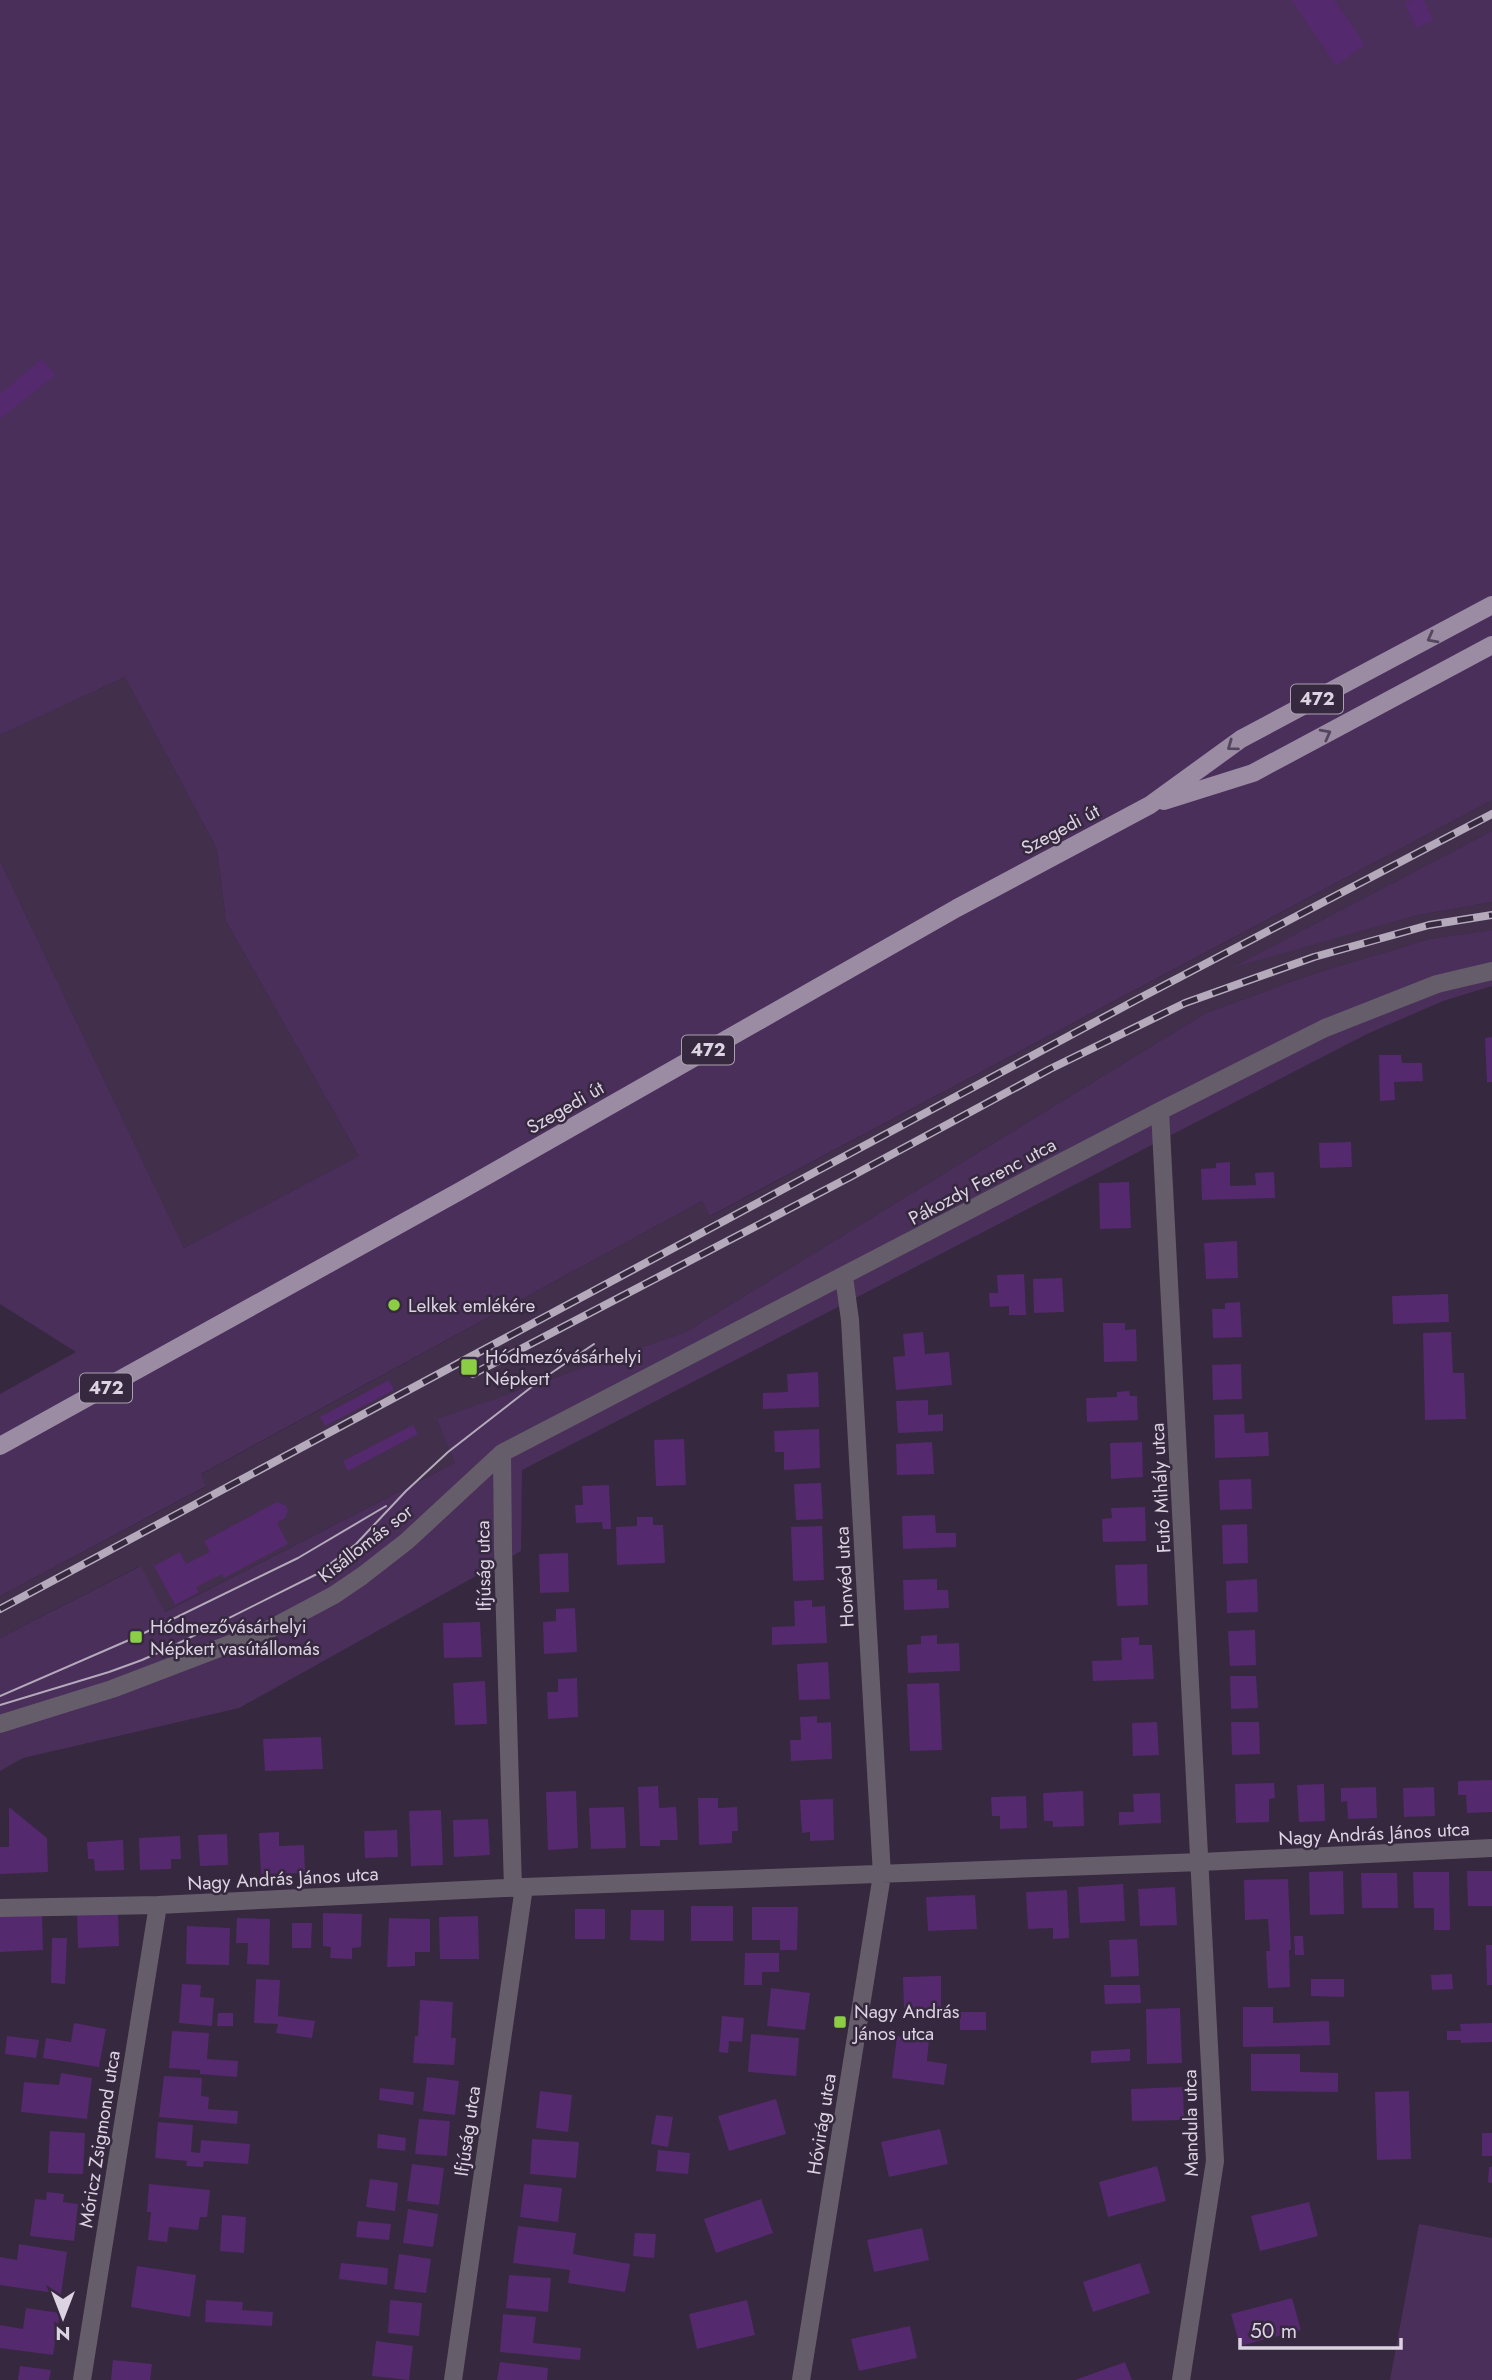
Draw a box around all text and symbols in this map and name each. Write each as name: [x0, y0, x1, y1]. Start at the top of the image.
one-way arrow: [1427, 629, 1439, 643]
road number: 472: [1291, 684, 1343, 714]
one-way arrow: [1319, 729, 1332, 742]
one-way arrow: [1227, 738, 1240, 750]
street label: Szegedi út: [1016, 797, 1105, 861]
road number: 472: [682, 1036, 734, 1064]
street label: Szegedi út: [522, 1074, 609, 1140]
street label: Pákozdy Ferenc utca: [904, 1131, 1061, 1232]
place label: Lelkek emlékére: [408, 1292, 535, 1319]
marker: Lelkek emlékére: [386, 1297, 402, 1313]
place label: Hódmezővásárhelyi Népkert: [485, 1343, 642, 1392]
marker: Hódmezővásárhelyi Népkert: [459, 1357, 479, 1377]
road number: 472: [80, 1373, 132, 1402]
street label: Futó Mihály utca: [1144, 1422, 1177, 1554]
street label: Kisállomás sor: [312, 1497, 419, 1589]
street label: Ifjúság utca: [469, 1520, 498, 1612]
street label: Honvéd utca: [828, 1526, 861, 1628]
place label: Hódmezővásárhelyi Népkert vasútállomás: [150, 1613, 320, 1662]
marker: Hódmezővásárhelyi Népkert vasútállomás: [128, 1629, 144, 1645]
street label: Nagy András János utca: [1278, 1815, 1470, 1852]
street label: Nagy András János utca: [187, 1860, 379, 1897]
place label: Nagy András János utca: [851, 1998, 960, 2047]
marker: Nagy András János utca: [832, 2014, 848, 2030]
street label: Móricz Zsigmond utca: [72, 2049, 127, 2230]
street label: Mandula utca: [1176, 2069, 1205, 2177]
street label: Hóvirág utca: [800, 2072, 843, 2177]
street label: Ifjúság utca: [448, 2084, 487, 2178]
north arrow: [28, 2282, 98, 2352]
scale bar: [1240, 2306, 1401, 2350]
text: 50 m: [1250, 2316, 1297, 2346]
text: N: [55, 2320, 71, 2347]

